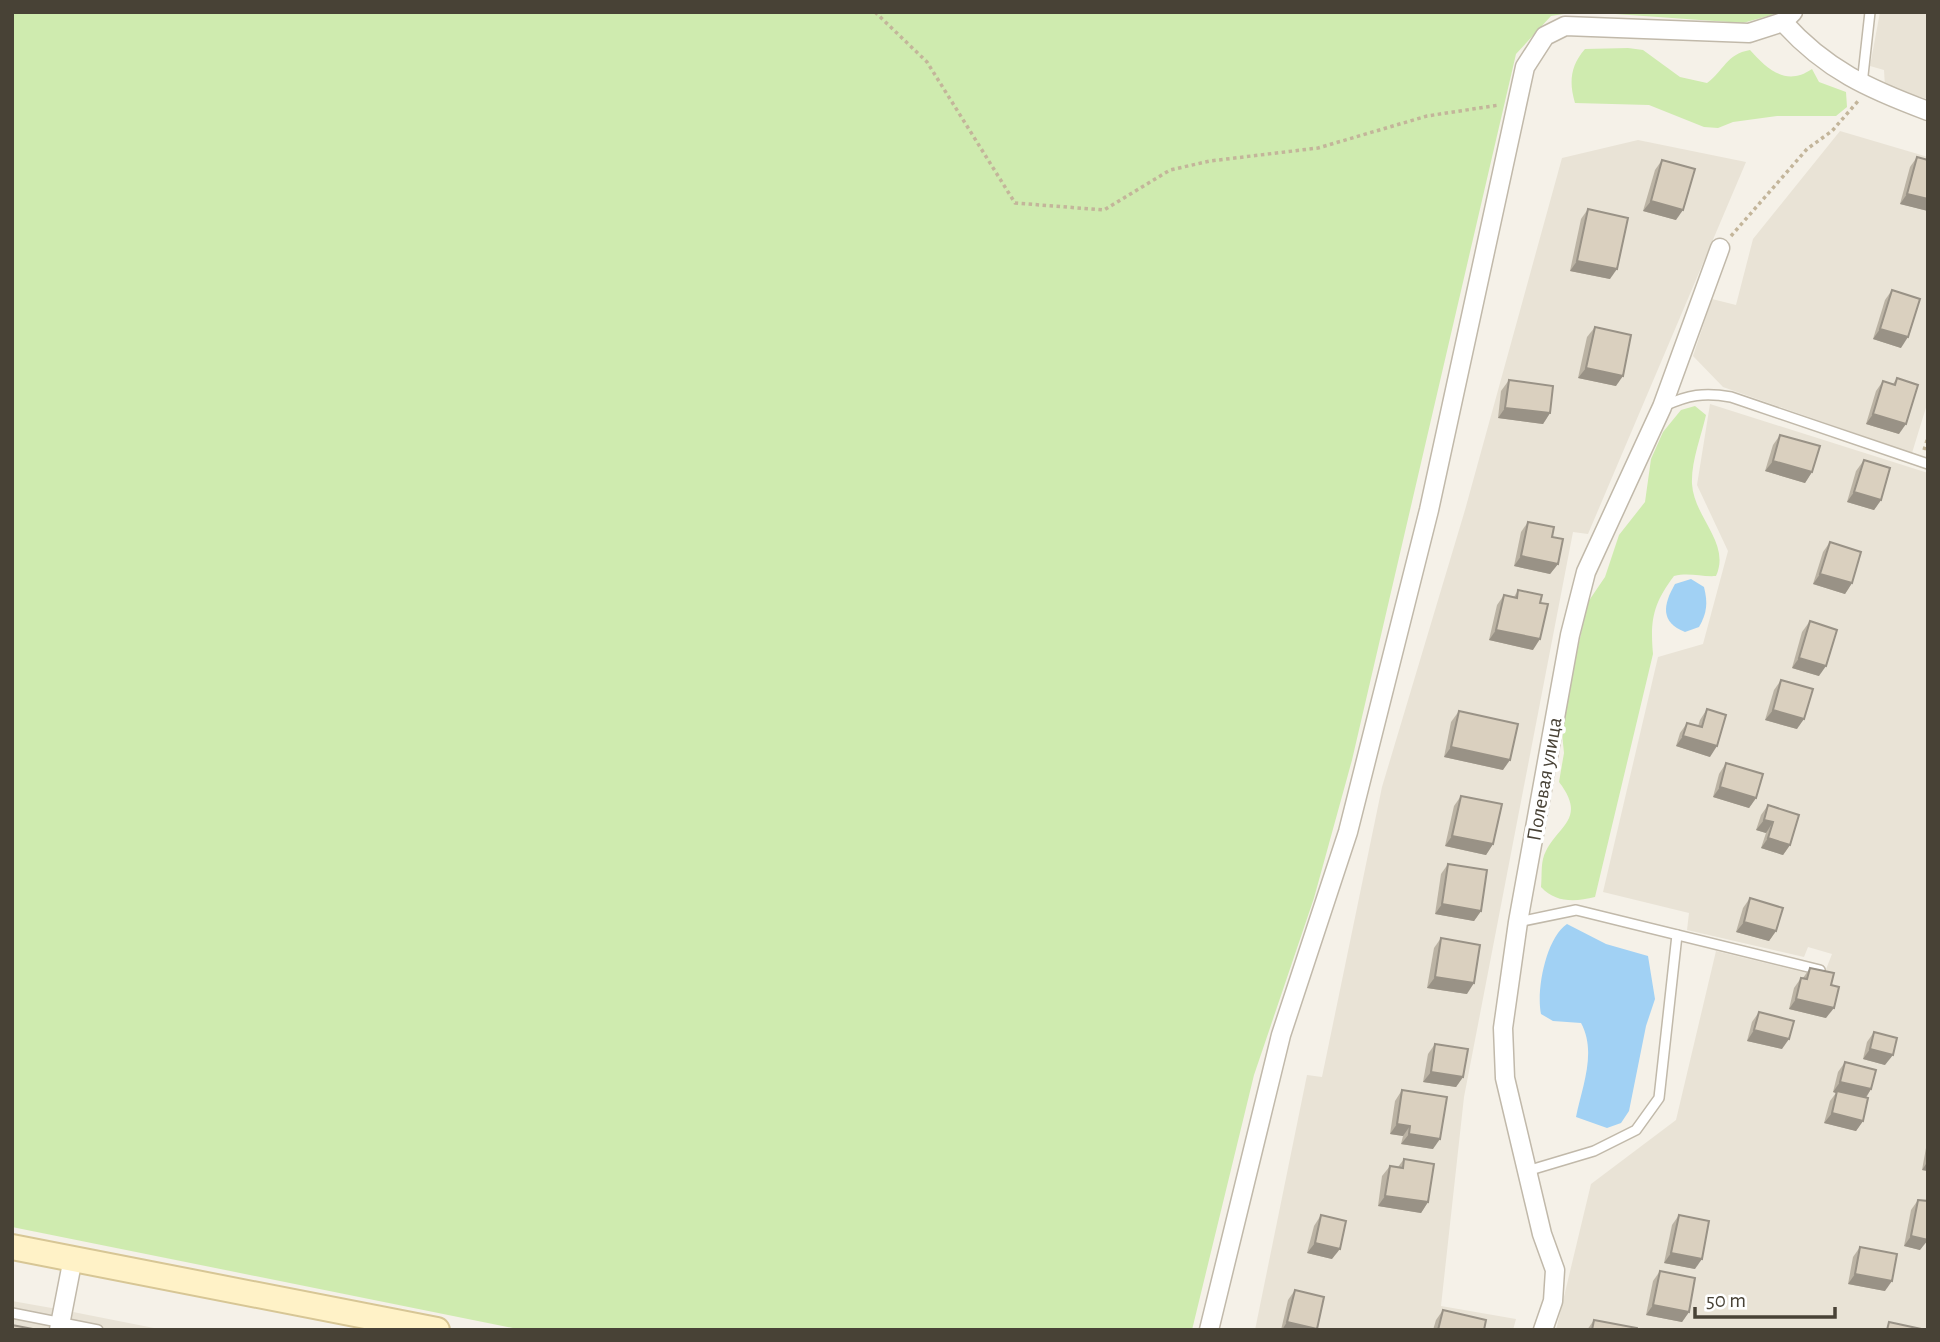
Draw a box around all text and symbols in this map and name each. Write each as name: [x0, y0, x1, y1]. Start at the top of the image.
street label: Полевая улица: [1523, 715, 1566, 843]
scale bar: [1695, 1276, 1835, 1320]
text: 50 m: [1706, 1290, 1746, 1311]

